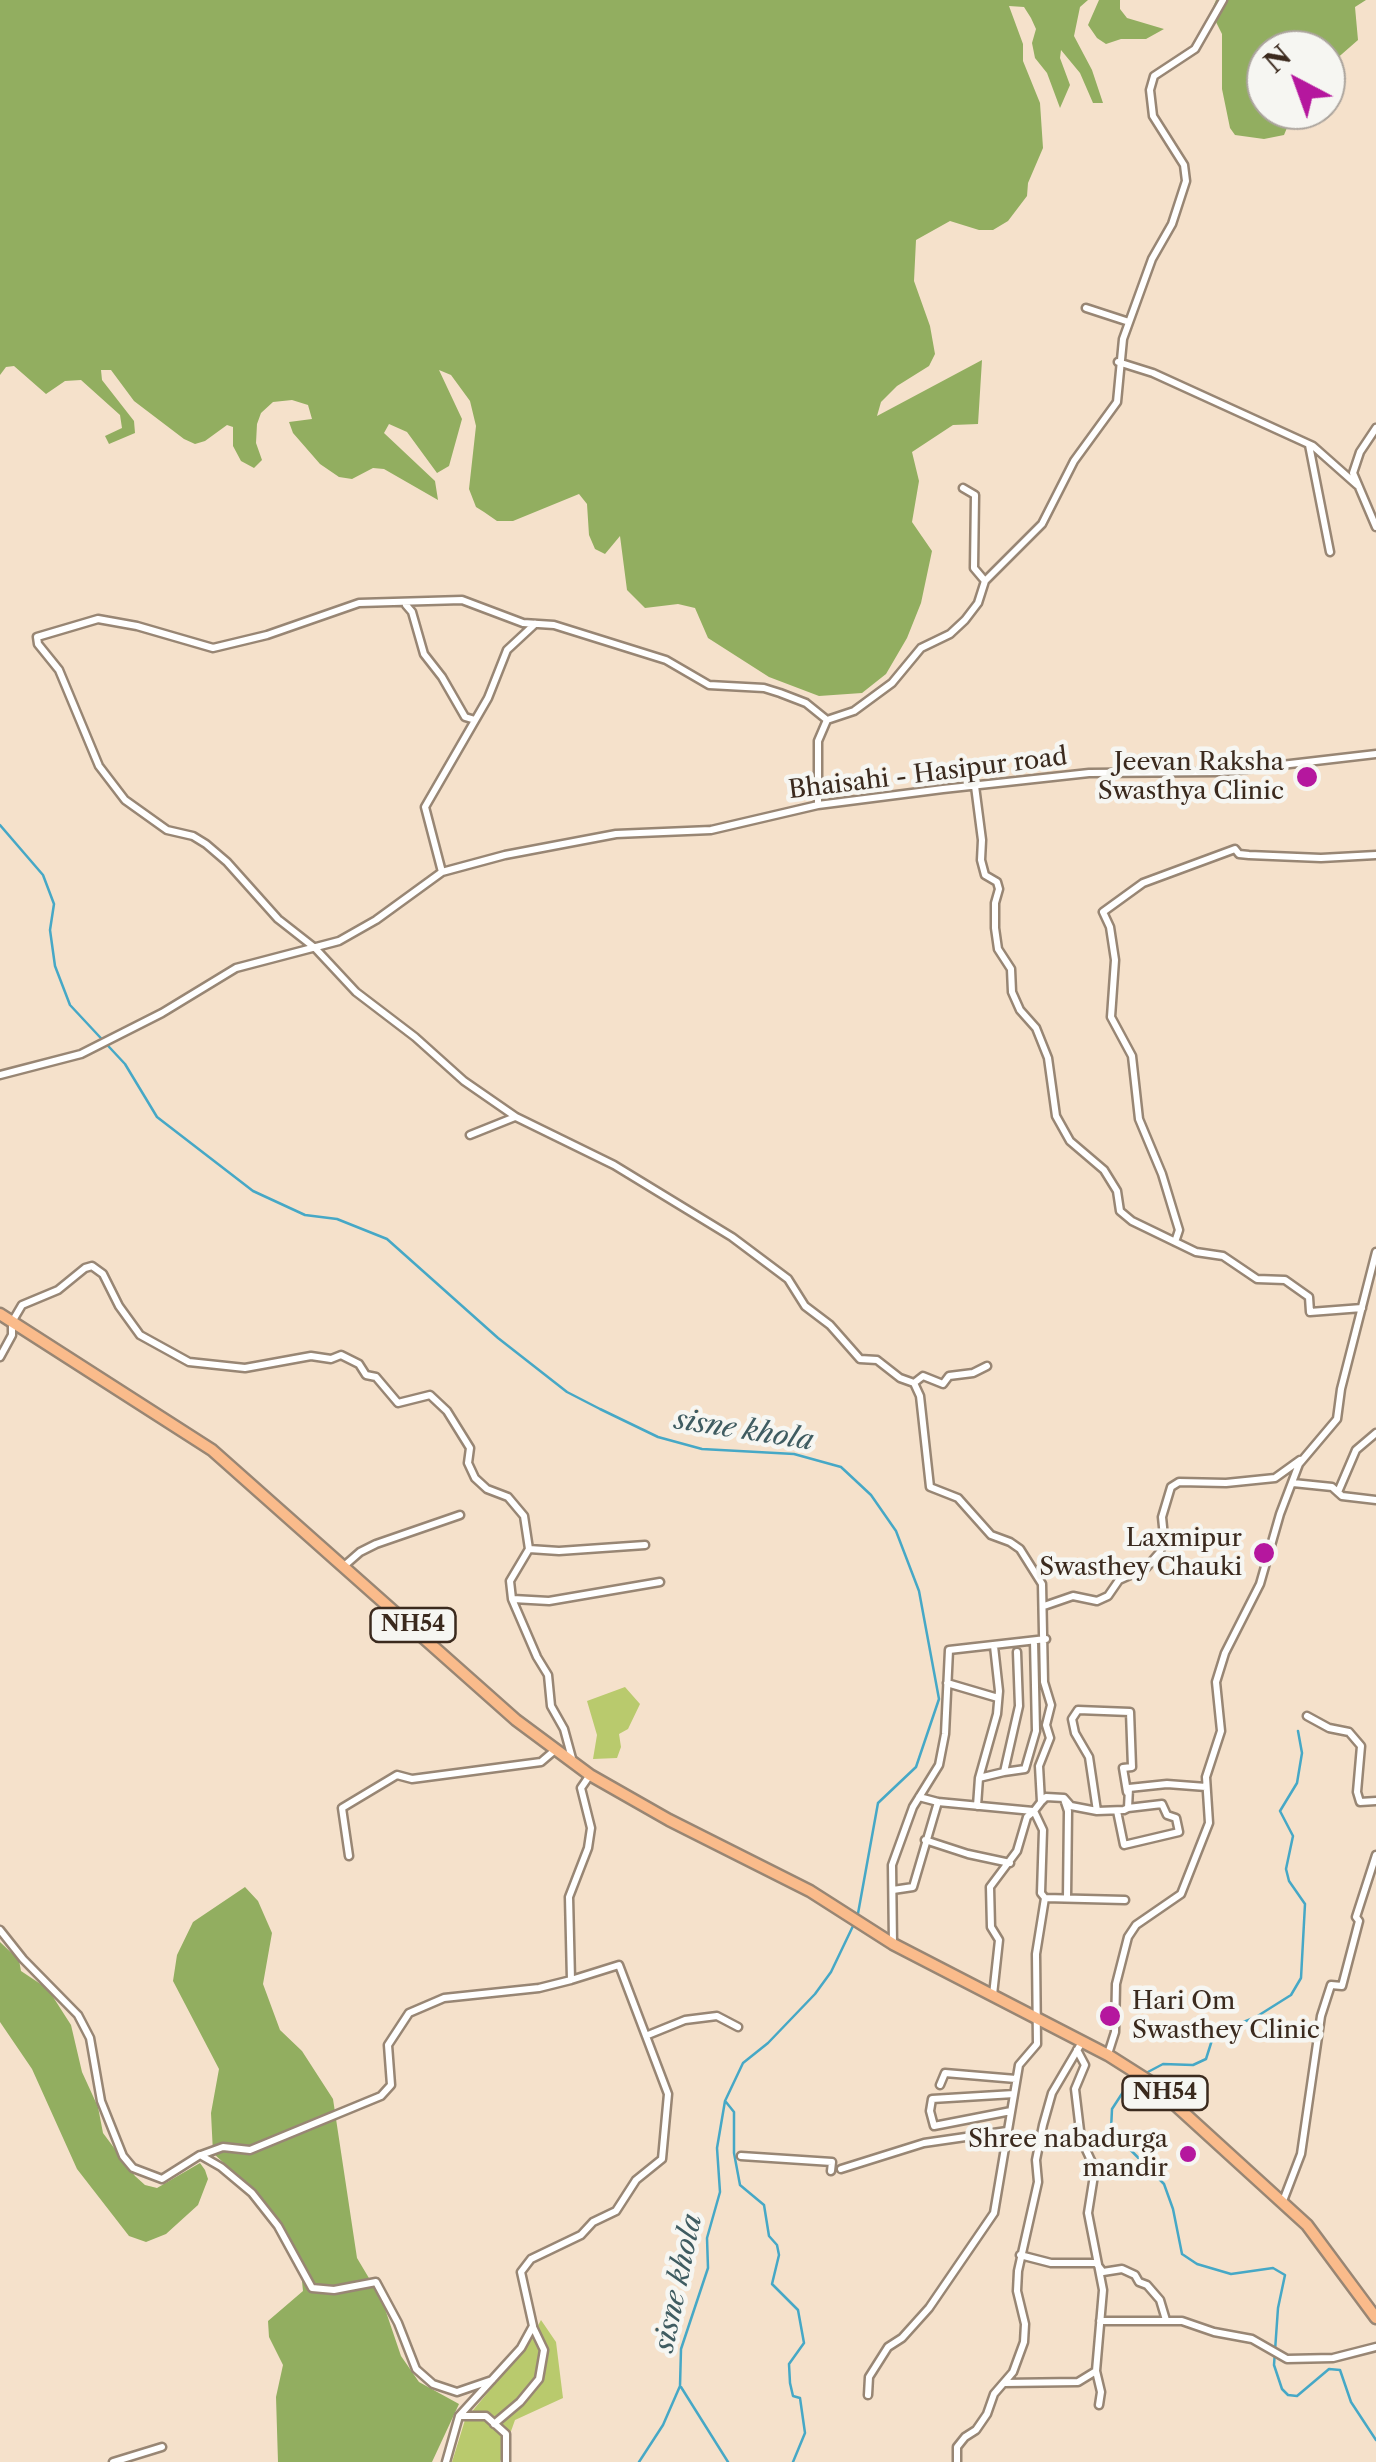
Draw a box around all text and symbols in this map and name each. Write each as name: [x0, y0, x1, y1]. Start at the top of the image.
north arrow: [1246, 30, 1346, 130]
text: N: [1257, 38, 1298, 80]
street label: Bhaisahi - Hasipur road: [787, 742, 1069, 806]
place label: Jeevan Raksha Swasthya Clinic: [1098, 748, 1284, 807]
marker: Jeevan Raksha Swasthya Clinic: [1294, 764, 1320, 790]
water label: sisne khola: [672, 1403, 816, 1459]
place label: Laxmipur Swasthey Chauki: [1039, 1524, 1242, 1583]
marker: Laxmipur Swasthey Chauki: [1251, 1540, 1277, 1566]
road number: NH54: [370, 1608, 456, 1642]
place label: Hari Om Swasthey Clinic: [1132, 1987, 1320, 2046]
marker: Hari Om Swasthey Clinic: [1097, 2003, 1123, 2029]
road number: NH54: [1122, 2076, 1208, 2110]
place label: Shree nabadurga mandir: [968, 2125, 1168, 2184]
marker: Shree nabadurga mandir: [1177, 2143, 1199, 2165]
water label: sisne khola: [648, 2211, 710, 2355]

